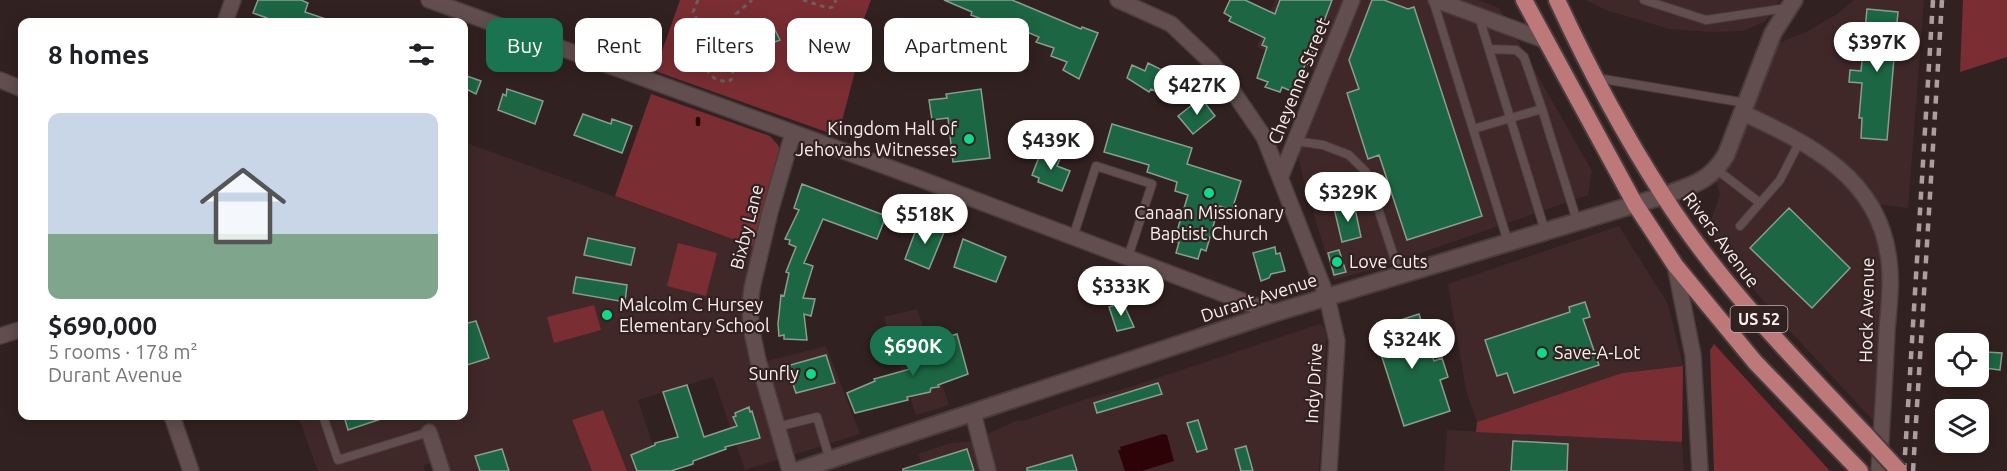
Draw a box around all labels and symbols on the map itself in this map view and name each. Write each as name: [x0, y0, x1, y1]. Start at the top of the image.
street label: Cheyenne Street: [1264, 14, 1333, 147]
pin: $397K: [1835, 22, 1919, 73]
pin: $427K: [1155, 65, 1239, 116]
place label: Kingdom Hall of Jehovahs Witnesses: [795, 118, 957, 159]
pin: $439K: [1009, 120, 1093, 171]
marker: Kingdom Hall of Jehovahs Witnesses: [962, 132, 976, 146]
pin: $329K: [1306, 172, 1390, 223]
street label: Bixby Lane: [726, 182, 766, 271]
marker: Canaan Missionary Baptist Church: [1202, 186, 1216, 200]
street label: Rivers Avenue: [1680, 188, 1764, 291]
pin: $518K: [883, 194, 967, 245]
place label: Canaan Missionary Baptist Church: [1134, 202, 1284, 243]
place label: Love Cuts: [1349, 251, 1428, 271]
marker: Love Cuts: [1330, 255, 1344, 269]
street label: Hock Avenue: [1855, 257, 1877, 363]
pin: $333K: [1079, 266, 1163, 317]
street label: Durant Avenue: [1198, 269, 1319, 325]
place label: Malcolm C Hursey Elementary School: [619, 294, 770, 335]
road number: US 52: [1730, 306, 1788, 332]
marker: Malcolm C Hursey Elementary School: [600, 308, 614, 322]
pin: $324K: [1370, 319, 1454, 370]
pin: $690K: [871, 326, 955, 377]
street label: Indy Drive: [1301, 342, 1325, 424]
place label: Save-A-Lot: [1554, 342, 1640, 362]
marker: Save-A-Lot: [1535, 346, 1549, 360]
place label: Sunfly: [749, 363, 799, 383]
marker: Sunfly: [804, 367, 818, 381]

